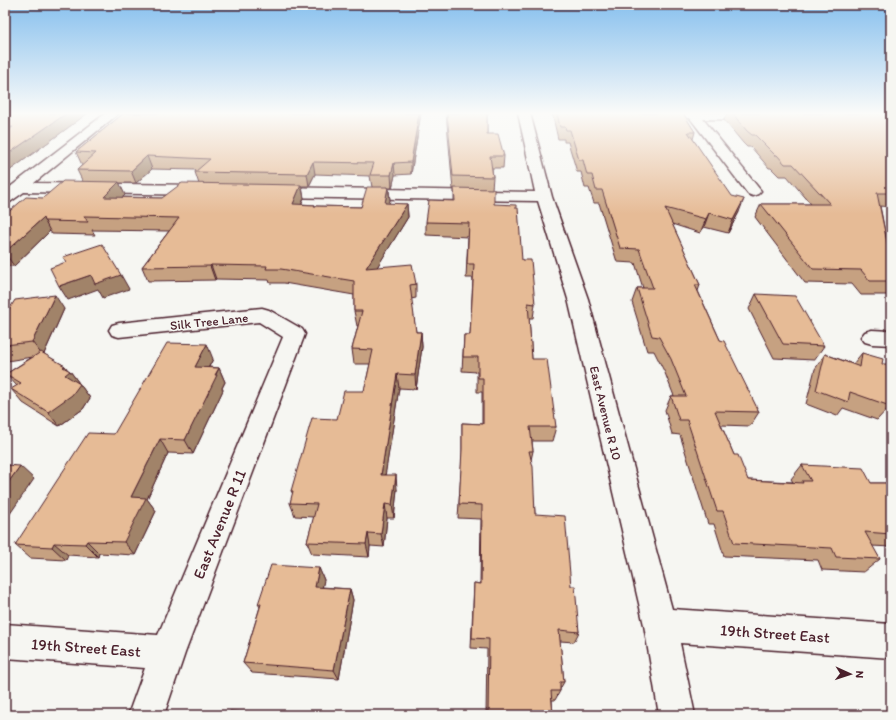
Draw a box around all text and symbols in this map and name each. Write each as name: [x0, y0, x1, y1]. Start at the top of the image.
street label: Silk Tree Lane: [169, 310, 249, 333]
street label: East Avenue R 10: [587, 364, 624, 462]
street label: East Avenue R 11: [189, 466, 250, 582]
street label: 19th Street East: [719, 620, 831, 647]
street label: 19th Street East: [30, 634, 142, 661]
north arrow: [830, 654, 870, 694]
text: N: [853, 670, 866, 679]

